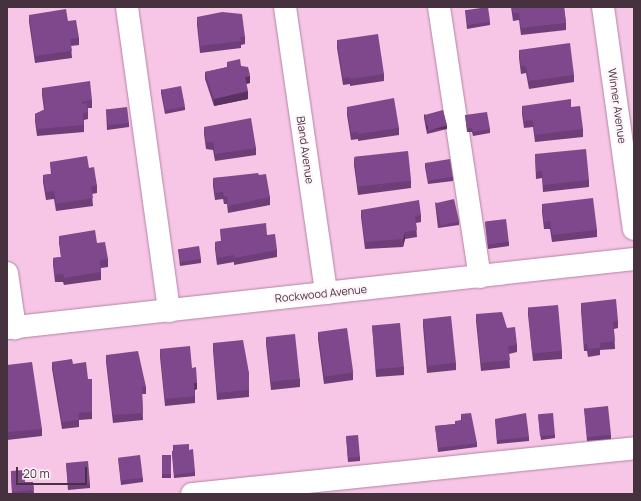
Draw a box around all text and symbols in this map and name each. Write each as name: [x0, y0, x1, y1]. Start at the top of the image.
street label: Winner Avenue: [605, 67, 629, 145]
street label: Bland Avenue: [294, 115, 316, 185]
street label: Rockwood Avenue: [274, 283, 368, 305]
scale bar: [18, 459, 89, 485]
text: 20 m: [23, 465, 50, 482]

